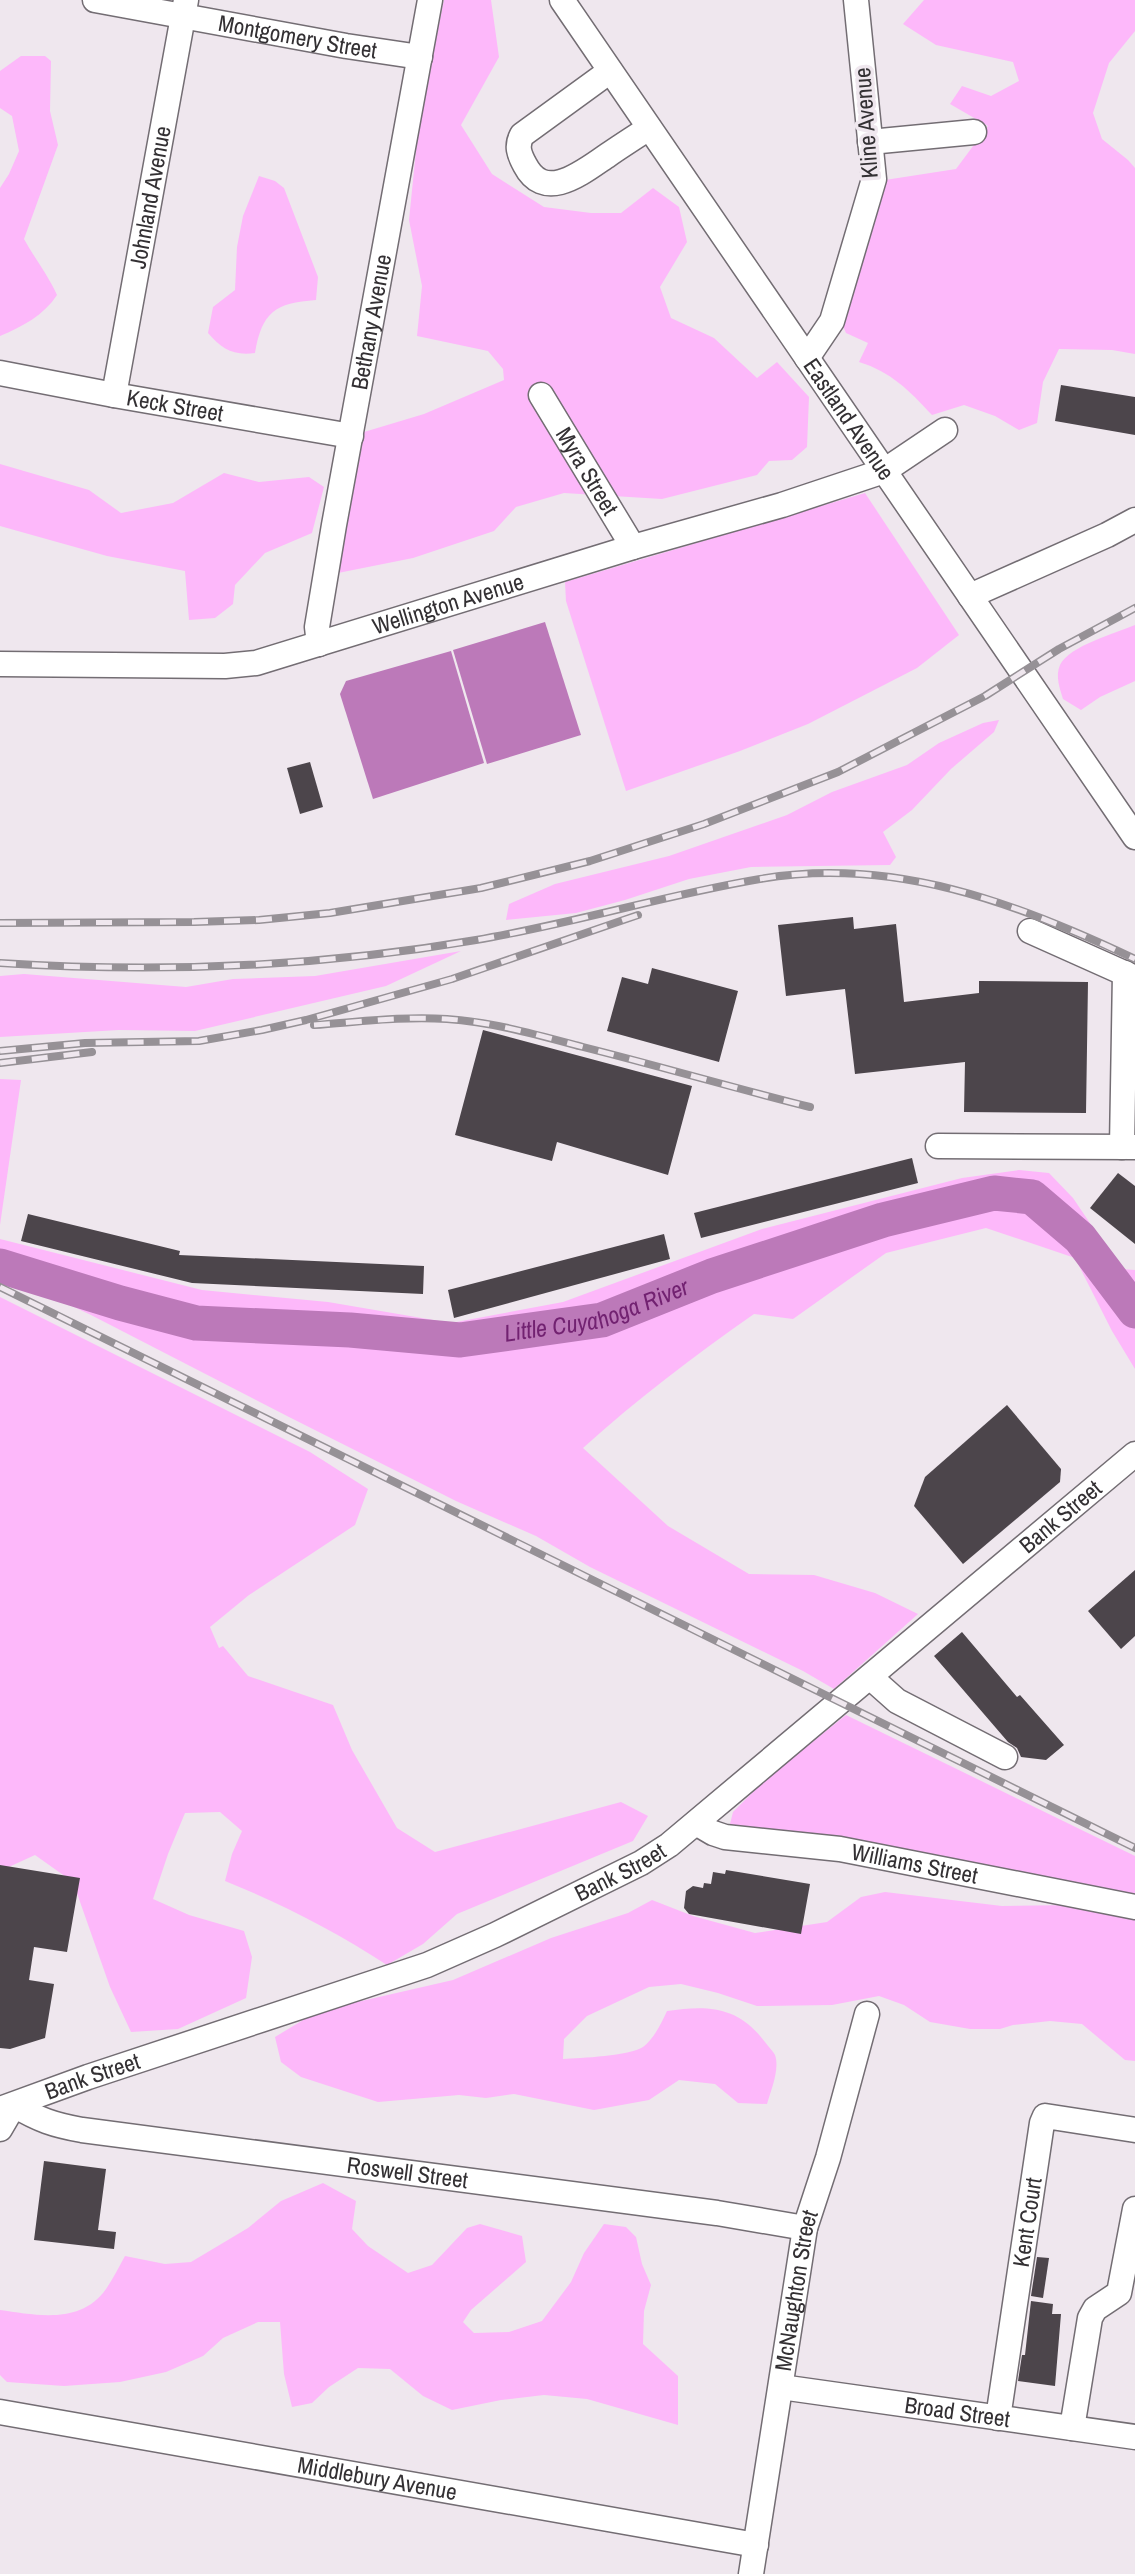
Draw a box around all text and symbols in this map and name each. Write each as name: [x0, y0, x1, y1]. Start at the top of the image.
street label: Montgomery Street: [216, 7, 379, 65]
street label: Kline Avenue: [846, 67, 885, 179]
street label: Johnland Avenue: [121, 123, 178, 271]
street label: Bethany Avenue: [343, 252, 398, 392]
street label: Eastland Avenue: [797, 352, 902, 486]
street label: Keck Street: [124, 381, 226, 429]
street label: Myra Street: [549, 421, 626, 521]
street label: Wellington Avenue: [368, 566, 527, 641]
water label: Little Cuyahoga River: [502, 1269, 694, 1349]
street label: Bank Street: [1012, 1473, 1108, 1560]
street label: Bank Street: [569, 1835, 671, 1908]
street label: Williams Street: [849, 1836, 980, 1891]
street label: Bank Street: [40, 2045, 144, 2106]
street label: Roswell Street: [345, 2149, 470, 2195]
street label: Kent Court: [1005, 2175, 1049, 2269]
street label: McNaughton Street: [767, 2206, 825, 2373]
street label: Broad Street: [903, 2389, 1012, 2434]
street label: Middlebury Avenue: [295, 2449, 459, 2507]

